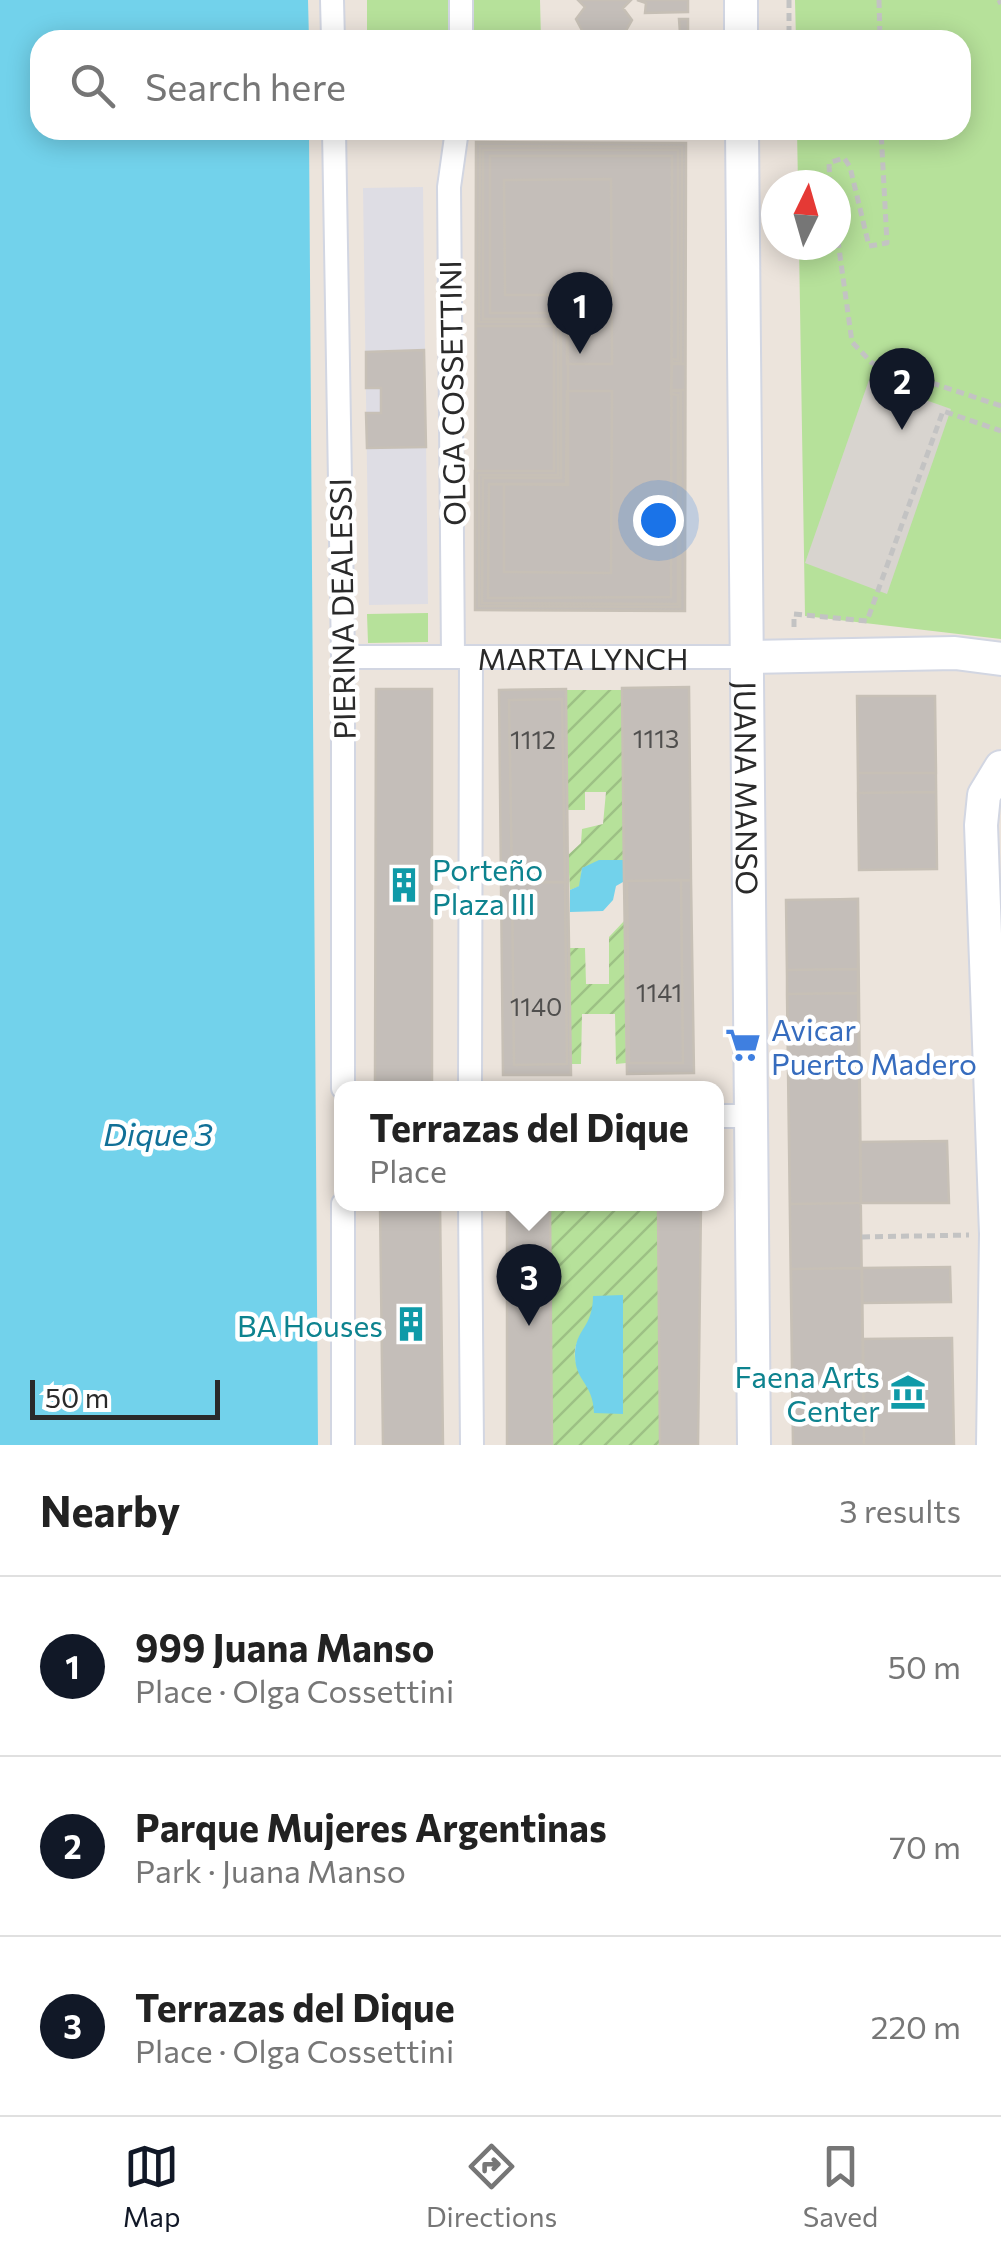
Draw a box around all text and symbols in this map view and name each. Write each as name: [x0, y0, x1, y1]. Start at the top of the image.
search box: [30, 30, 971, 140]
icon: search: [65, 58, 120, 113]
text: Search here: [145, 62, 346, 109]
north arrow: [761, 170, 851, 260]
street label: OLGA COSSETTINI: [430, 260, 472, 526]
pin: 1: [548, 272, 612, 354]
pin: 2: [870, 348, 934, 430]
street label: PIERINA DEALESSI: [320, 478, 362, 740]
your location: [633, 495, 684, 546]
street label: MARTA LYNCH: [477, 639, 689, 676]
street label: JUANA MANSO: [729, 681, 767, 895]
house number: 1113: [633, 723, 679, 753]
house number: 1112: [510, 724, 556, 754]
place label: Porteño Plaza III: [432, 850, 543, 921]
building icon: Porteño Plaza III: [385, 866, 423, 904]
house number: 1141: [636, 977, 682, 1007]
house number: 1140: [510, 991, 562, 1021]
place label: Avicar Puerto Madero: [771, 1010, 977, 1081]
supermarket icon: Avicar Puerto Madero: [724, 1026, 762, 1064]
popup: [334, 1081, 724, 1211]
text: Terrazas del Dique: [369, 1103, 689, 1150]
water label: Dique 3: [103, 1113, 214, 1153]
text: Place: [369, 1150, 447, 1190]
pin: 3: [496, 1244, 562, 1326]
building icon: BA Houses: [392, 1305, 430, 1343]
place label: BA Houses: [237, 1306, 383, 1343]
place label: Faena Arts Center: [735, 1357, 880, 1428]
museum icon: Faena Arts Center: [889, 1373, 927, 1411]
scale bar: [30, 1375, 220, 1420]
text: 50 m: [45, 1380, 109, 1414]
text: Nearby: [40, 1484, 180, 1536]
text: 3 results: [839, 1490, 961, 1530]
text: 999 Juana Manso: [135, 1623, 434, 1670]
text: 1: [65, 1646, 80, 1686]
text: 50 m: [888, 1646, 961, 1686]
text: Place · Olga Cossettini: [135, 1670, 454, 1710]
text: Parque Mujeres Argentinas: [135, 1803, 607, 1850]
text: 2: [63, 1826, 82, 1866]
text: 70 m: [889, 1826, 961, 1866]
text: Park · Juana Manso: [135, 1850, 406, 1890]
text: Terrazas del Dique: [135, 1983, 455, 2030]
text: 3: [63, 2006, 82, 2046]
text: 220 m: [871, 2006, 961, 2046]
text: Place · Olga Cossettini: [135, 2030, 454, 2070]
tab: Map: [123, 2139, 180, 2233]
tab: Directions: [426, 2139, 557, 2233]
tab: Saved: [803, 2139, 878, 2233]

